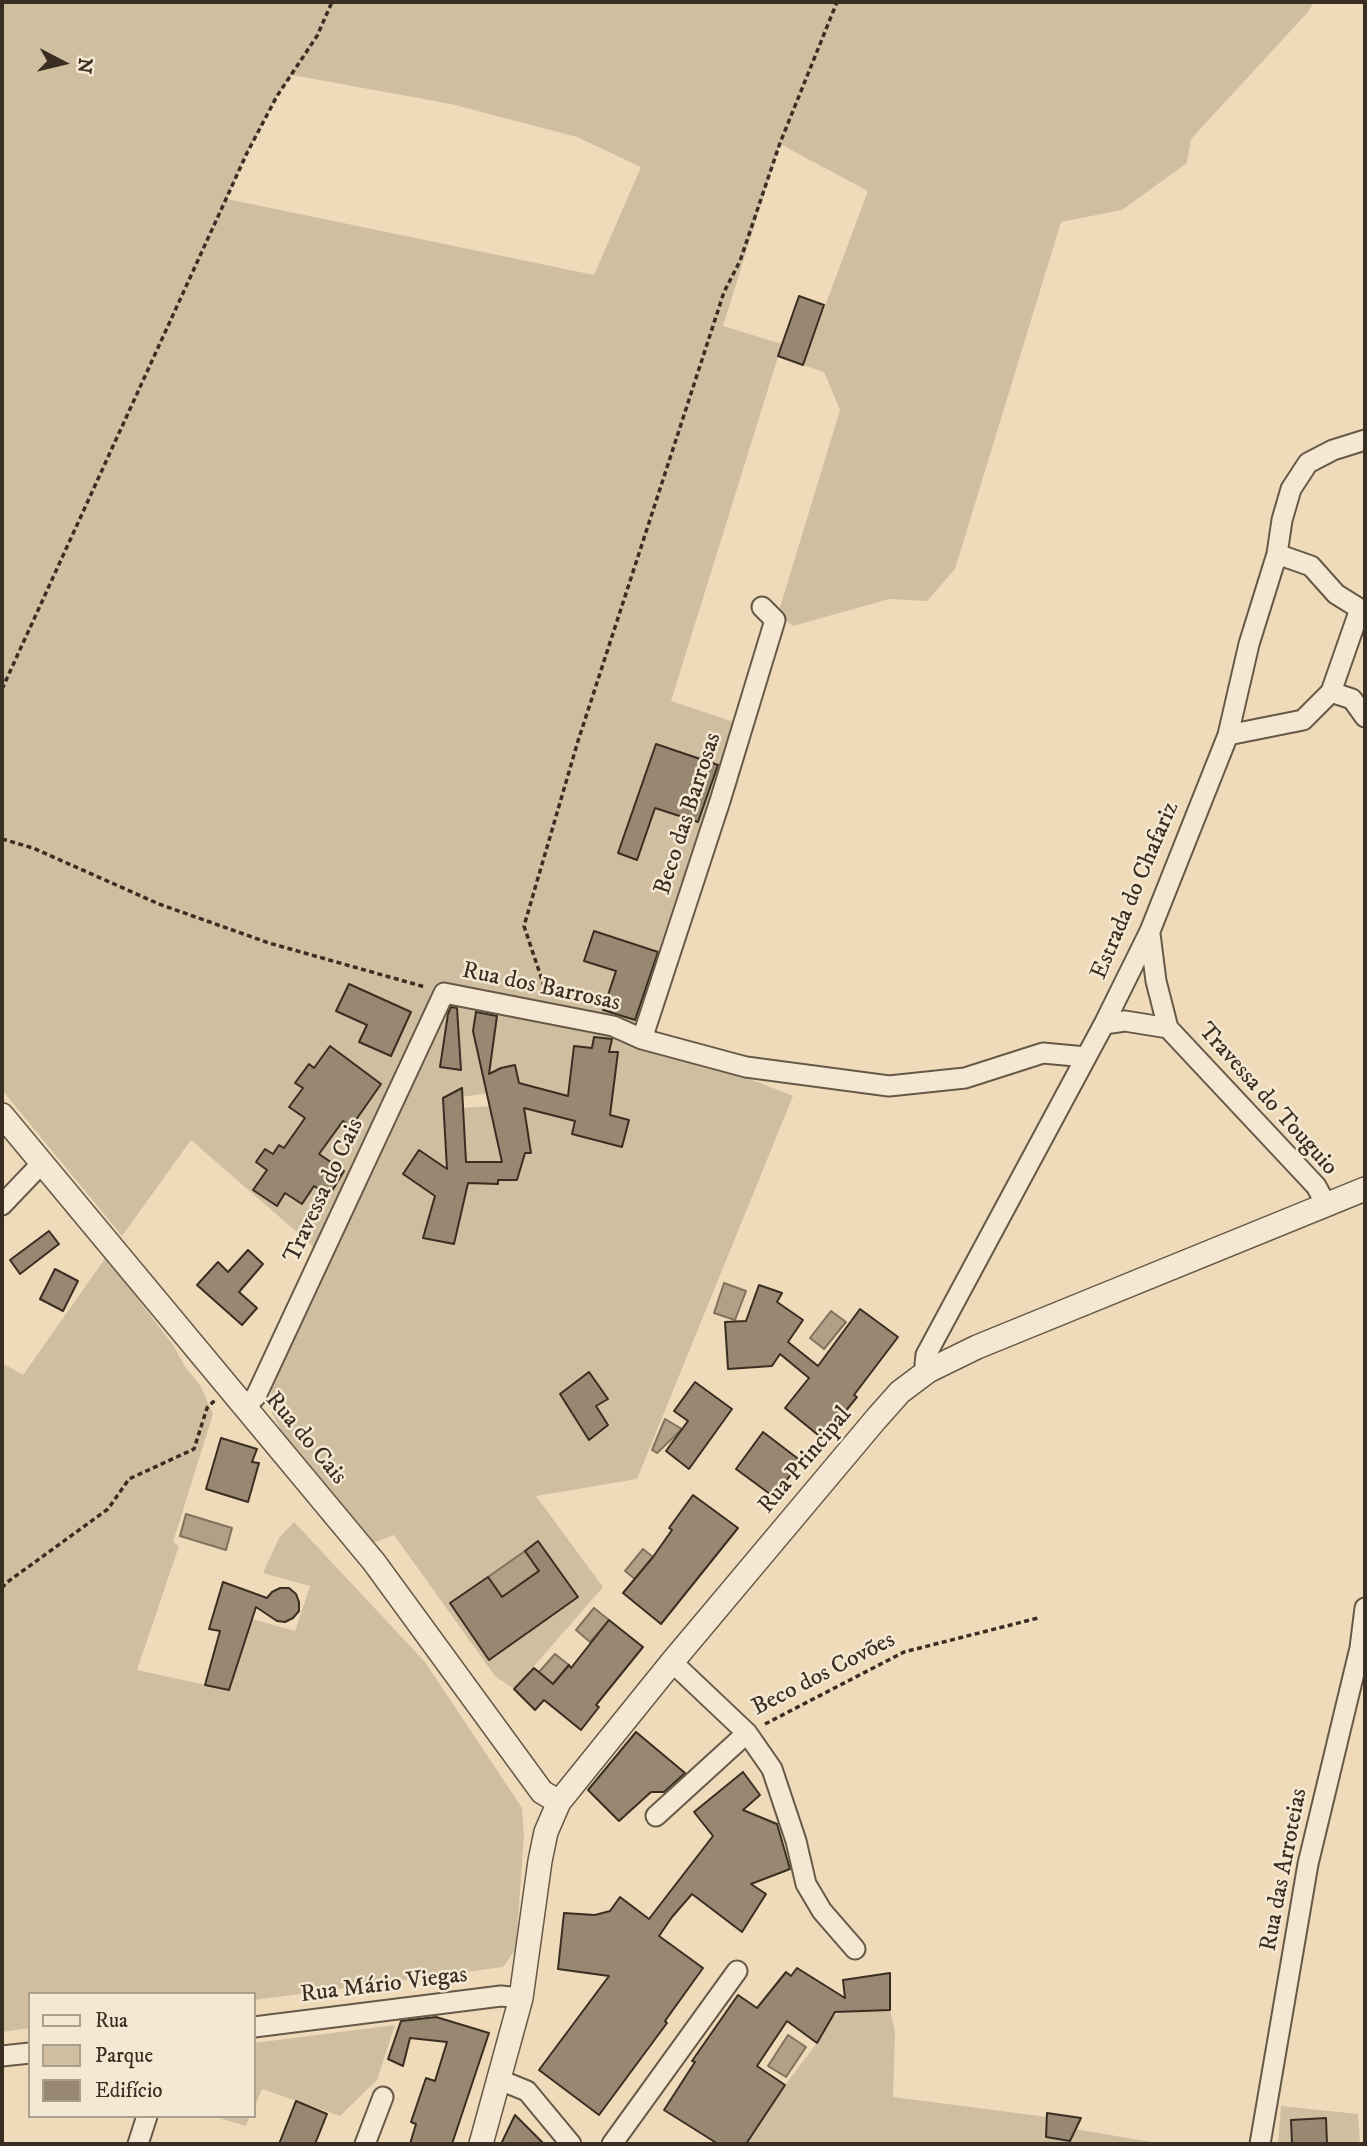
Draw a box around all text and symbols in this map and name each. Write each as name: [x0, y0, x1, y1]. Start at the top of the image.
north arrow: [28, 28, 98, 98]
text: N: [72, 56, 97, 75]
street label: Beco das Barrosas: [649, 729, 729, 899]
street label: Estrada do Chafariz: [1086, 798, 1186, 984]
street label: Rua dos Barrosas: [459, 957, 623, 1019]
street label: Travessa do Touguio: [1191, 1018, 1343, 1182]
street label: Travessa do Cais: [279, 1114, 371, 1268]
street label: Rua do Cais: [258, 1387, 352, 1491]
street label: Rua Principal: [753, 1402, 859, 1520]
street label: Beco dos Covões: [748, 1627, 900, 1723]
street label: Rua das Arroteias: [1255, 1786, 1315, 1954]
street label: Rua Mário Viegas: [299, 1961, 469, 2011]
legend: [28, 1992, 256, 2118]
text: Rua: [95, 2008, 128, 2034]
text: Parque: [95, 2043, 153, 2069]
text: Edifício: [95, 2078, 163, 2104]

